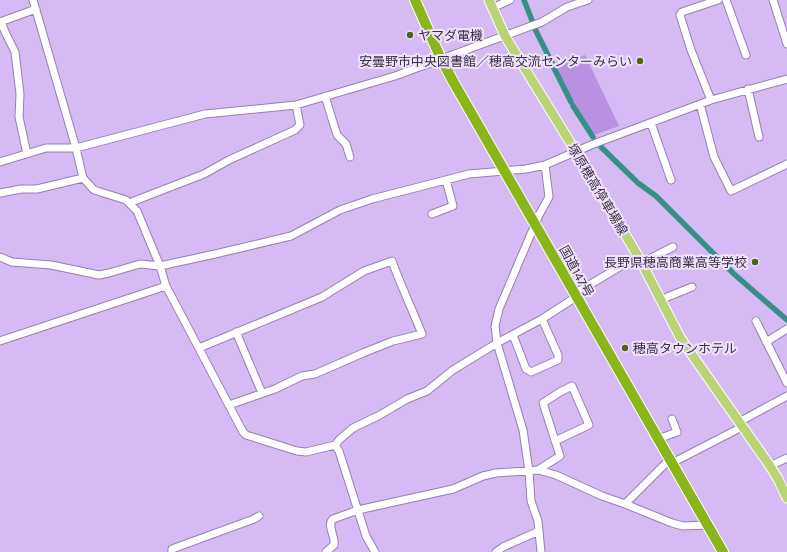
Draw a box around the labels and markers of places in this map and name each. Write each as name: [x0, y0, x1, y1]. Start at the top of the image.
place label: ヤマダ電機: [418, 28, 483, 43]
marker: ヤマダ電機: [405, 30, 415, 40]
place label: 安曇野市中央図書館／穂高交流センターみらい: [359, 54, 632, 69]
marker: 安曇野市中央図書館／穂高交流センターみらい: [635, 56, 645, 66]
place label: 長野県穂高商業高等学校: [604, 255, 747, 270]
marker: 長野県穂高商業高等学校: [750, 257, 760, 267]
place label: 穂高タウンホテル: [633, 341, 737, 356]
marker: 穂高タウンホテル: [620, 343, 630, 353]

